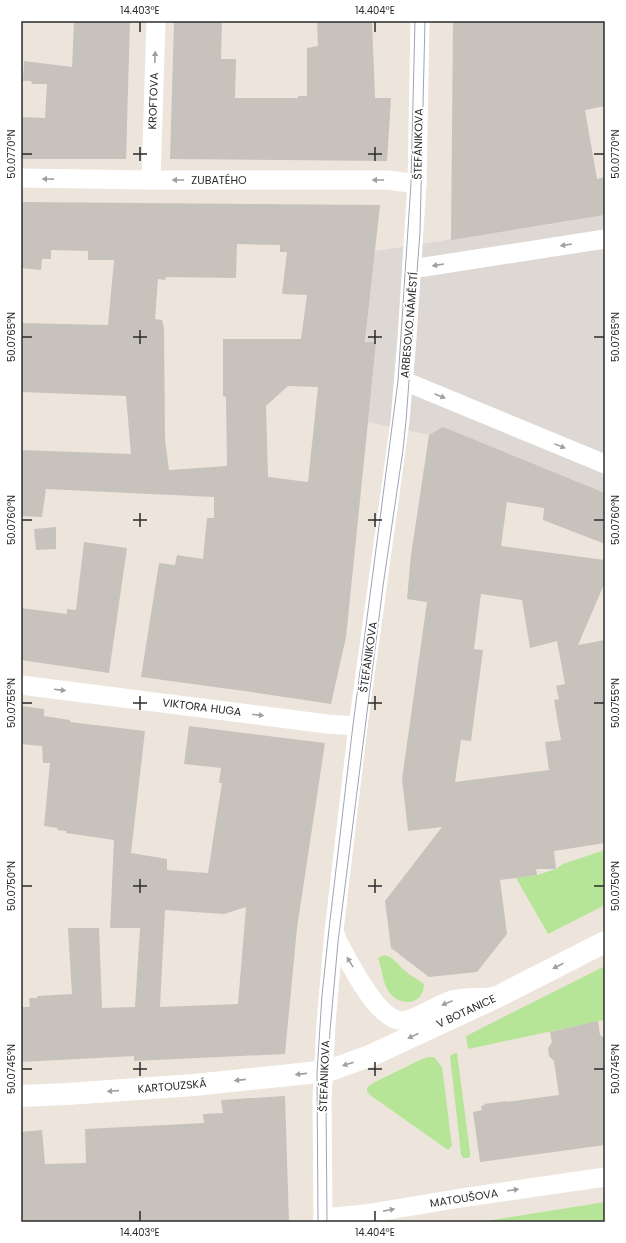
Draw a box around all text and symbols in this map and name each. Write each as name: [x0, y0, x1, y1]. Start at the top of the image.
text: 14.403°E: [120, 3, 160, 18]
text: 14.404°E: [355, 3, 395, 18]
one-way arrow: [152, 50, 158, 63]
street label: KROFTOVA: [144, 72, 162, 130]
street label: ŠTEFÁNIKOVA: [409, 108, 427, 180]
text: 50.0770°N: [4, 129, 19, 179]
text: 50.0770°N: [608, 129, 623, 179]
street label: ZUBATÉHO: [191, 172, 247, 188]
one-way arrow: [41, 176, 54, 182]
one-way arrow: [171, 177, 184, 183]
one-way arrow: [371, 177, 384, 183]
one-way arrow: [560, 242, 573, 248]
one-way arrow: [432, 262, 444, 268]
street label: ARBESOVO NÁMĚSTÍ: [396, 271, 422, 378]
text: 50.0765°N: [4, 312, 19, 362]
text: 50.0765°N: [608, 312, 623, 362]
one-way arrow: [435, 394, 447, 400]
one-way arrow: [555, 443, 567, 449]
text: 50.0760°N: [4, 495, 19, 545]
text: 50.0760°N: [608, 495, 623, 545]
street label: ŠTEFÁNIKOVA: [355, 620, 381, 694]
text: 50.0755°N: [4, 678, 19, 728]
text: 50.0755°N: [608, 678, 623, 728]
one-way arrow: [54, 686, 66, 693]
street label: VIKTORA HUGA: [162, 694, 243, 720]
one-way arrow: [252, 712, 264, 718]
text: 50.0750°N: [4, 861, 19, 911]
text: 50.0750°N: [608, 861, 623, 911]
one-way arrow: [346, 956, 353, 968]
one-way arrow: [552, 963, 564, 969]
street label: V BOTANICE: [434, 990, 498, 1032]
one-way arrow: [440, 1000, 452, 1006]
one-way arrow: [407, 1033, 419, 1039]
street label: ŠTEFÁNIKOVA: [315, 1039, 333, 1112]
text: 50.0745°N: [4, 1044, 19, 1094]
text: 50.0745°N: [608, 1044, 623, 1094]
one-way arrow: [342, 1061, 354, 1067]
one-way arrow: [295, 1071, 307, 1077]
street label: KARTOUZSKÁ: [137, 1075, 208, 1097]
one-way arrow: [234, 1077, 246, 1083]
one-way arrow: [107, 1087, 119, 1094]
street label: MATOUŠOVA: [429, 1185, 500, 1211]
one-way arrow: [507, 1187, 519, 1193]
one-way arrow: [383, 1207, 395, 1213]
text: 14.403°E: [120, 1225, 160, 1240]
text: 14.404°E: [355, 1225, 395, 1240]

